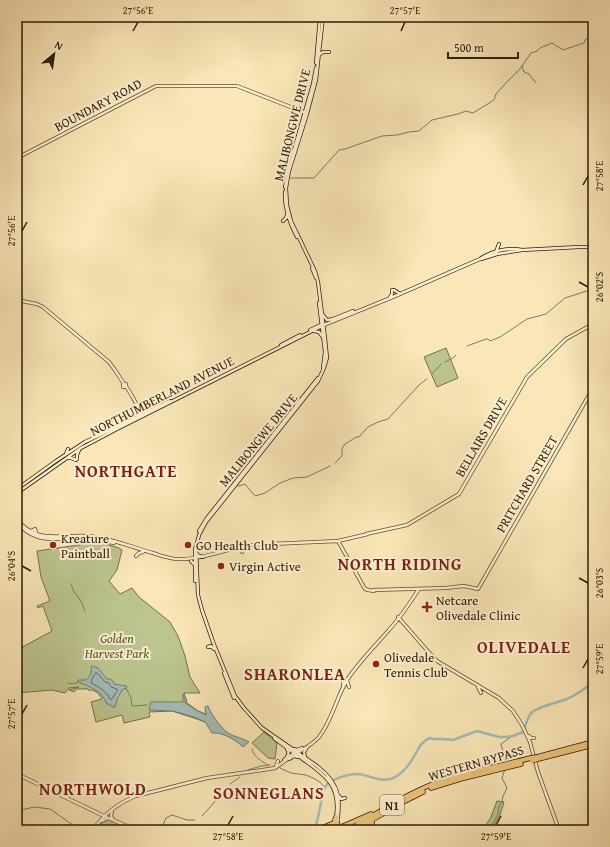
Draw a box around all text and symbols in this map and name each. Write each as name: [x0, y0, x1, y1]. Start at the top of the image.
text: 27°56'E: [123, 3, 153, 18]
text: 27°57'E: [390, 3, 420, 18]
north arrow: [34, 34, 74, 74]
scale bar: [448, 34, 518, 60]
text: N: [52, 36, 67, 54]
text: 500 m: [454, 39, 484, 56]
street label: MALIBONGWE DRIVE: [269, 66, 315, 183]
street label: BOUNDARY ROAD: [51, 74, 145, 136]
text: 27°58'E: [592, 161, 607, 191]
text: 27°56'E: [4, 216, 19, 246]
text: 26°02'S: [592, 272, 607, 302]
street label: NORTHUMBERLAND AVENUE: [87, 351, 238, 441]
street label: MALIBONGWE DRIVE: [214, 389, 302, 491]
street label: BELLAIRS DRIVE: [450, 393, 512, 481]
street label: PRITCHARD STREET: [491, 431, 563, 536]
district label: NORTHGATE: [75, 458, 177, 483]
place label: Kreature Paintball: [61, 529, 110, 563]
place label: GO Health Club: [196, 536, 278, 555]
marker: Kreature Paintball: [48, 540, 58, 550]
marker: GO Health Club: [183, 540, 193, 550]
text: 26°04'S: [4, 551, 19, 581]
district label: NORTH RIDING: [338, 551, 462, 576]
place label: Virgin Active: [229, 557, 301, 576]
marker: Virgin Active: [216, 561, 226, 571]
text: 26°03'S: [592, 568, 607, 598]
place label: Netcare Olivedale Clinic: [436, 591, 520, 625]
marker: Netcare Olivedale Clinic: [421, 601, 433, 613]
park label: Golden Harvest Park: [84, 629, 149, 663]
district label: OLIVEDALE: [477, 634, 571, 659]
text: 27°59'E: [592, 644, 607, 674]
place label: Olivedale Tennis Club: [384, 648, 448, 682]
marker: Olivedale Tennis Club: [371, 659, 381, 669]
district label: SHARONLEA: [244, 661, 346, 686]
text: 27°57'E: [4, 699, 19, 729]
street label: WESTERN BYPASS: [426, 740, 526, 786]
district label: NORTHWOLD: [39, 776, 147, 801]
district label: SONNEGLANS: [213, 780, 325, 805]
road number: N1: [380, 795, 404, 815]
text: 27°58'E: [213, 829, 243, 844]
text: 27°59'E: [481, 829, 511, 844]

